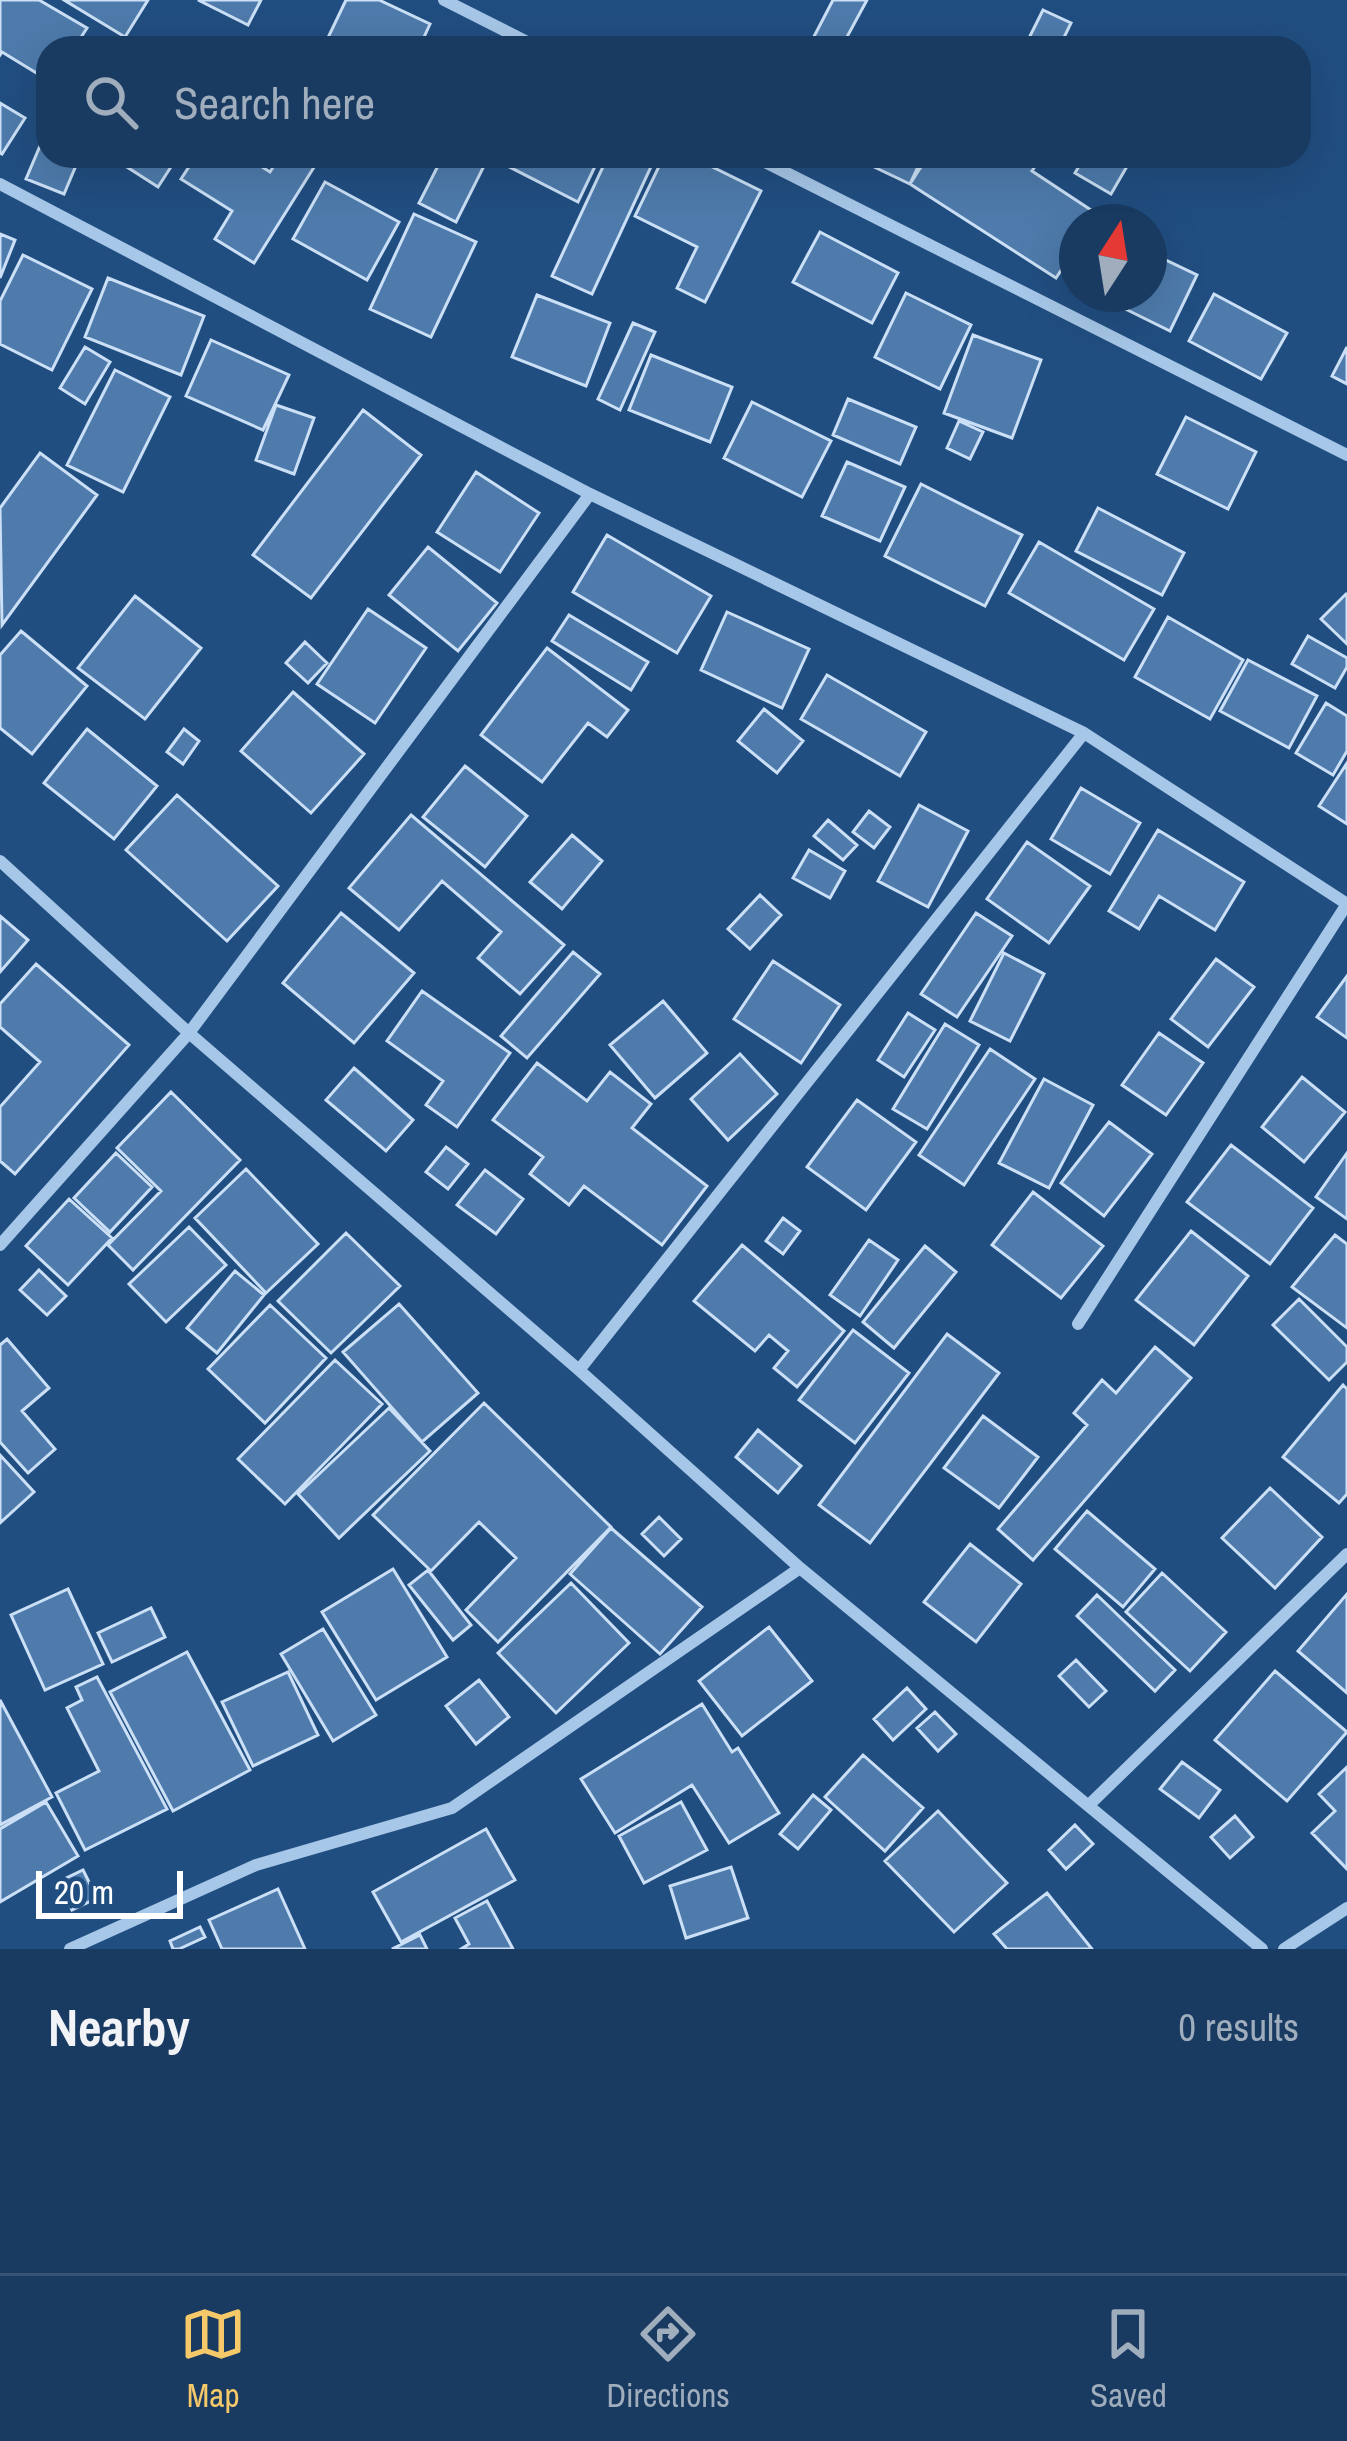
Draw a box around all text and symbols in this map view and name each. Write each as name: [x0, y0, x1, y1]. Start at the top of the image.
search box: [36, 36, 1311, 168]
icon: search: [78, 69, 144, 135]
text: Search here: [174, 72, 375, 133]
north arrow: [1059, 204, 1167, 312]
scale bar: [36, 1865, 183, 1918]
text: 20 m: [54, 1870, 114, 1914]
text: Nearby: [48, 1993, 190, 2062]
text: 0 results: [1178, 2001, 1299, 2053]
tab: Map: [180, 2301, 246, 2417]
tab: Directions: [606, 2301, 730, 2417]
tab: Saved: [1090, 2301, 1167, 2417]

